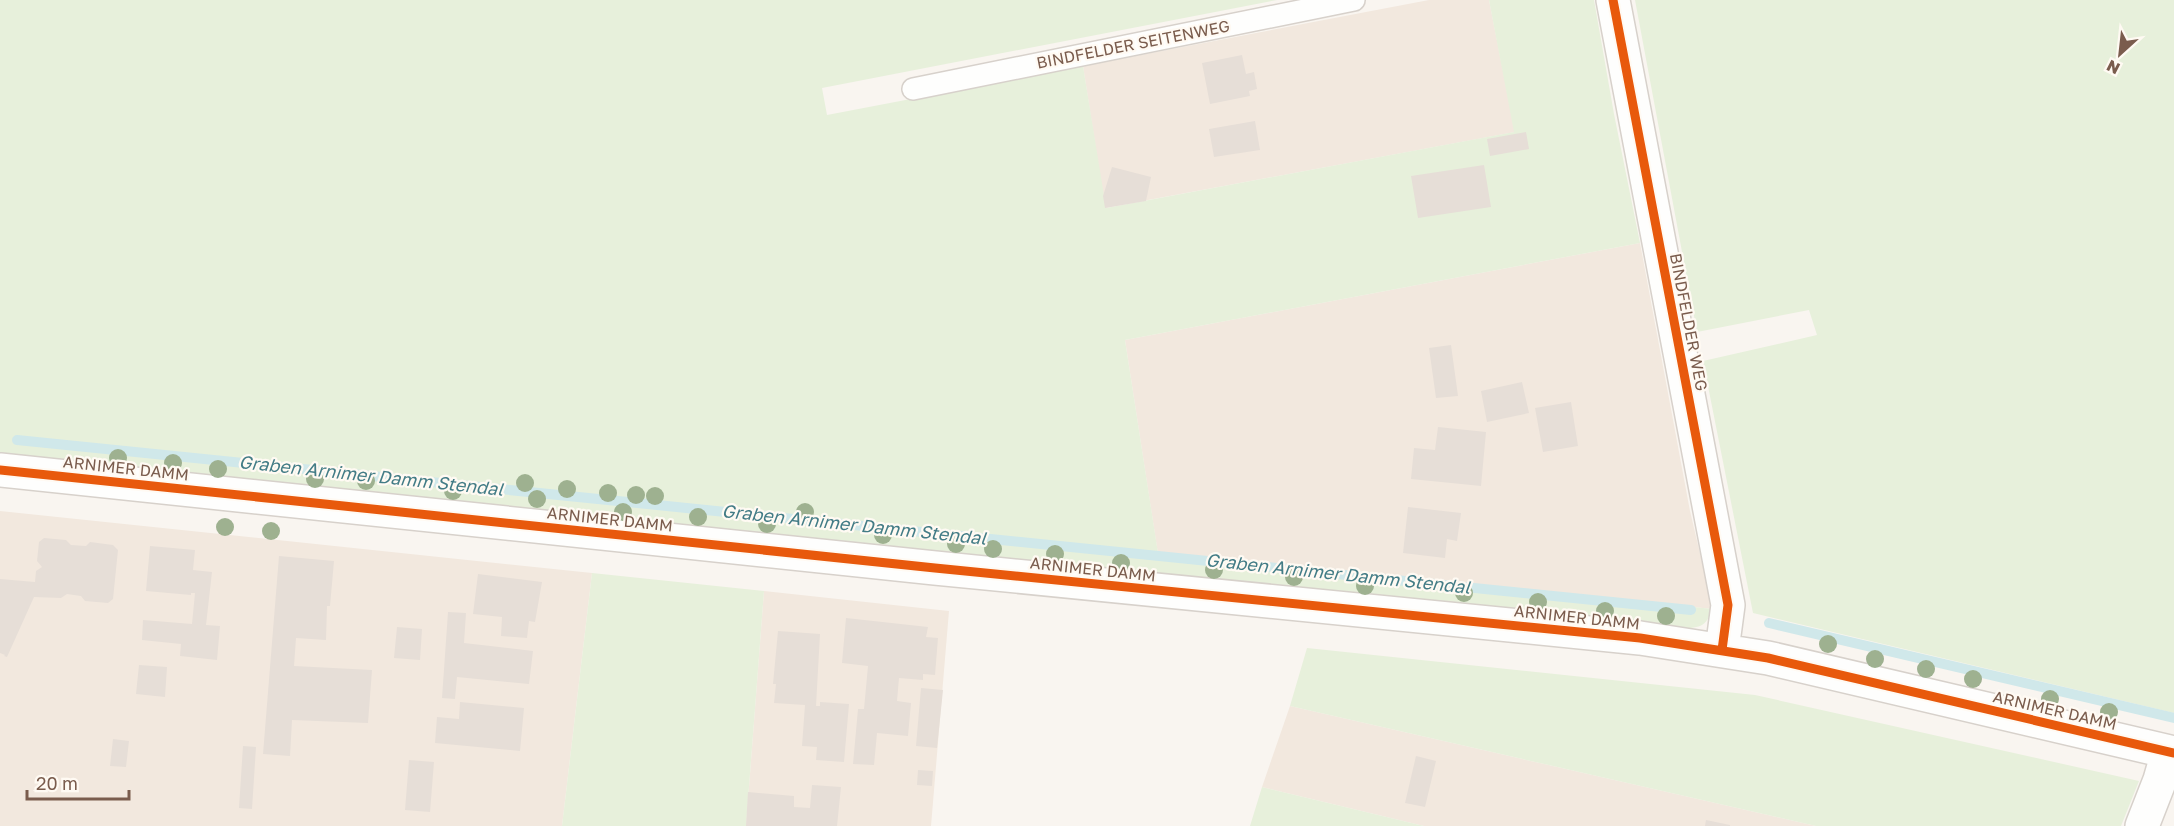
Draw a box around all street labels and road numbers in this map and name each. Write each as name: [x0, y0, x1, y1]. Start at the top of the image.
street label: BINDFELDER SEITENWEG: [1035, 15, 1231, 73]
street label: BINDFELDER WEG: [1666, 252, 1712, 392]
street label: ARNIMER DAMM: [62, 451, 190, 485]
street label: ARNIMER DAMM: [546, 502, 674, 536]
street label: ARNIMER DAMM: [1029, 552, 1157, 586]
street label: ARNIMER DAMM: [1513, 600, 1641, 634]
street label: ARNIMER DAMM: [1991, 686, 2119, 734]

